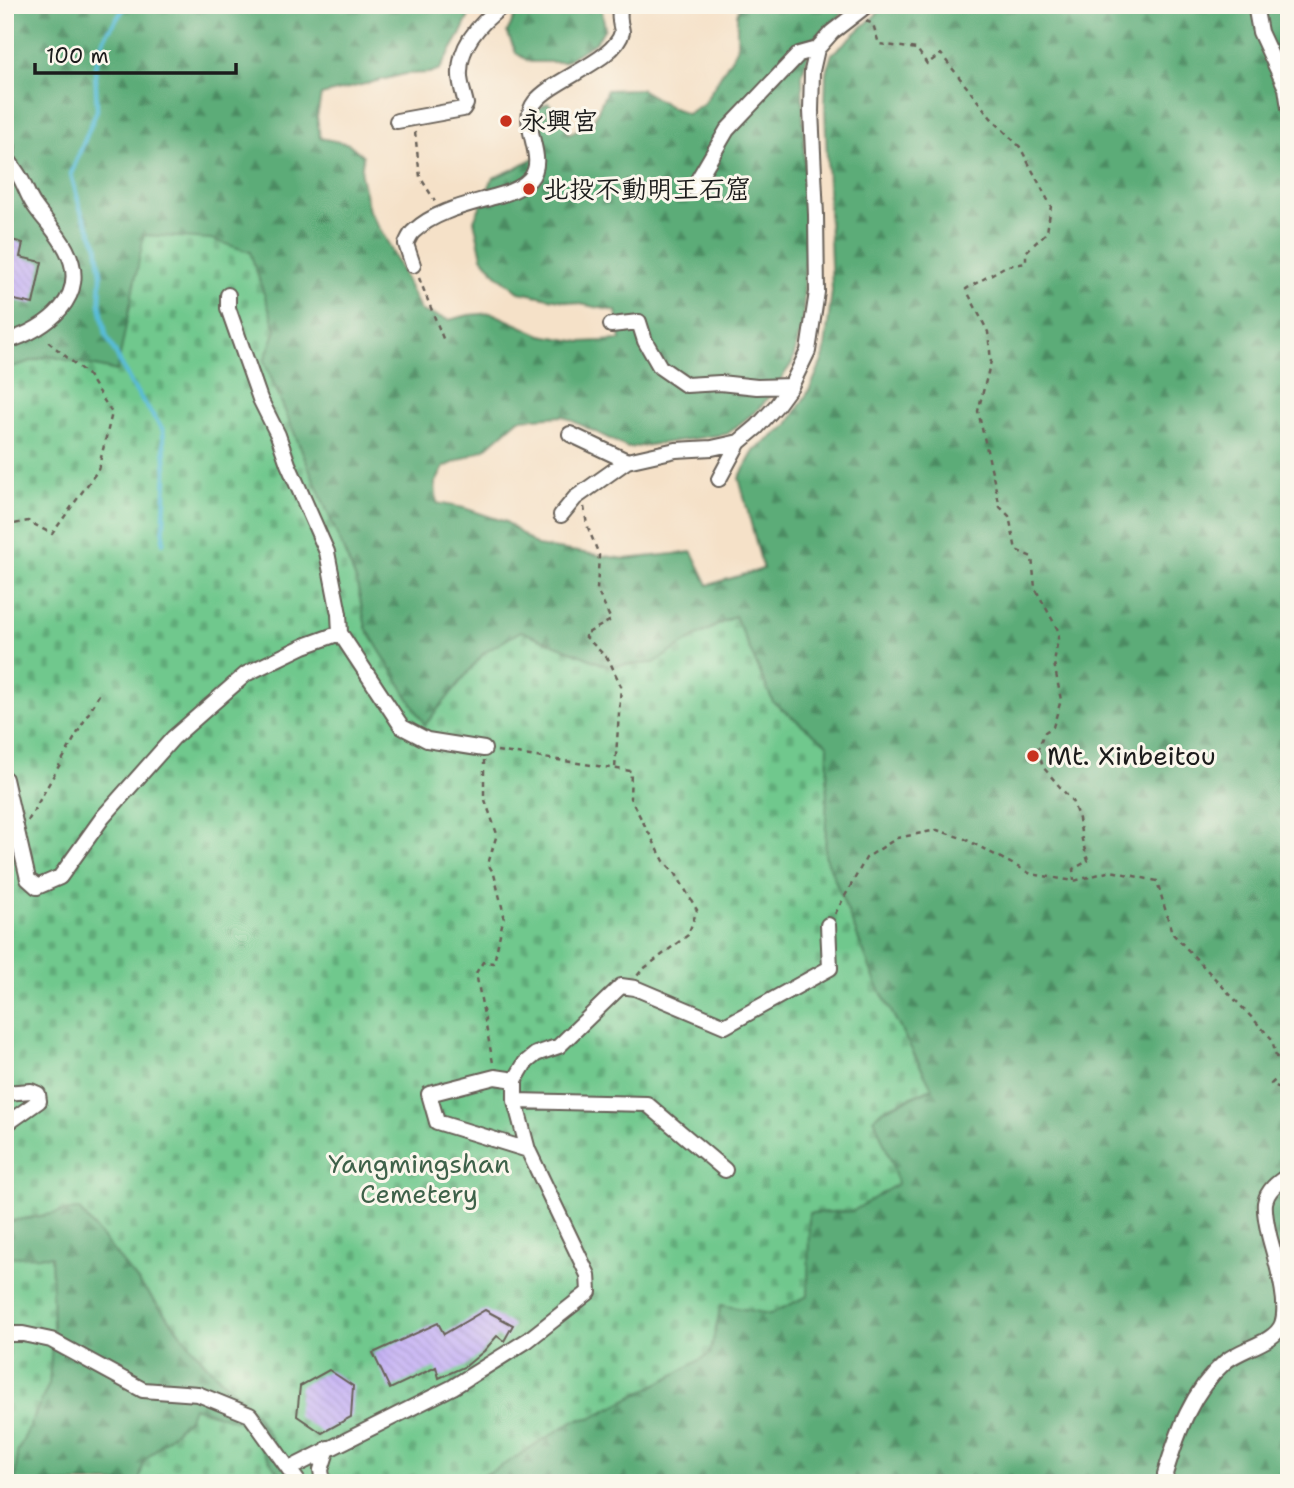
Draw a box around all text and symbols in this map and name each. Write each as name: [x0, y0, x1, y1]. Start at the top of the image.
scale bar: [35, 32, 236, 76]
text: 100 m: [46, 42, 109, 70]
place label: 永興宮: [520, 103, 598, 138]
marker: 永興宮: [498, 113, 514, 129]
place label: 北投不動明王石窟: [543, 171, 751, 206]
marker: 北投不動明王石窟: [521, 181, 537, 197]
place label: Mt. Xinbeitou: [1047, 738, 1216, 773]
marker: Mt. Xinbeitou: [1025, 748, 1041, 764]
park label: Yangmingshan Cemetery: [328, 1146, 510, 1211]

